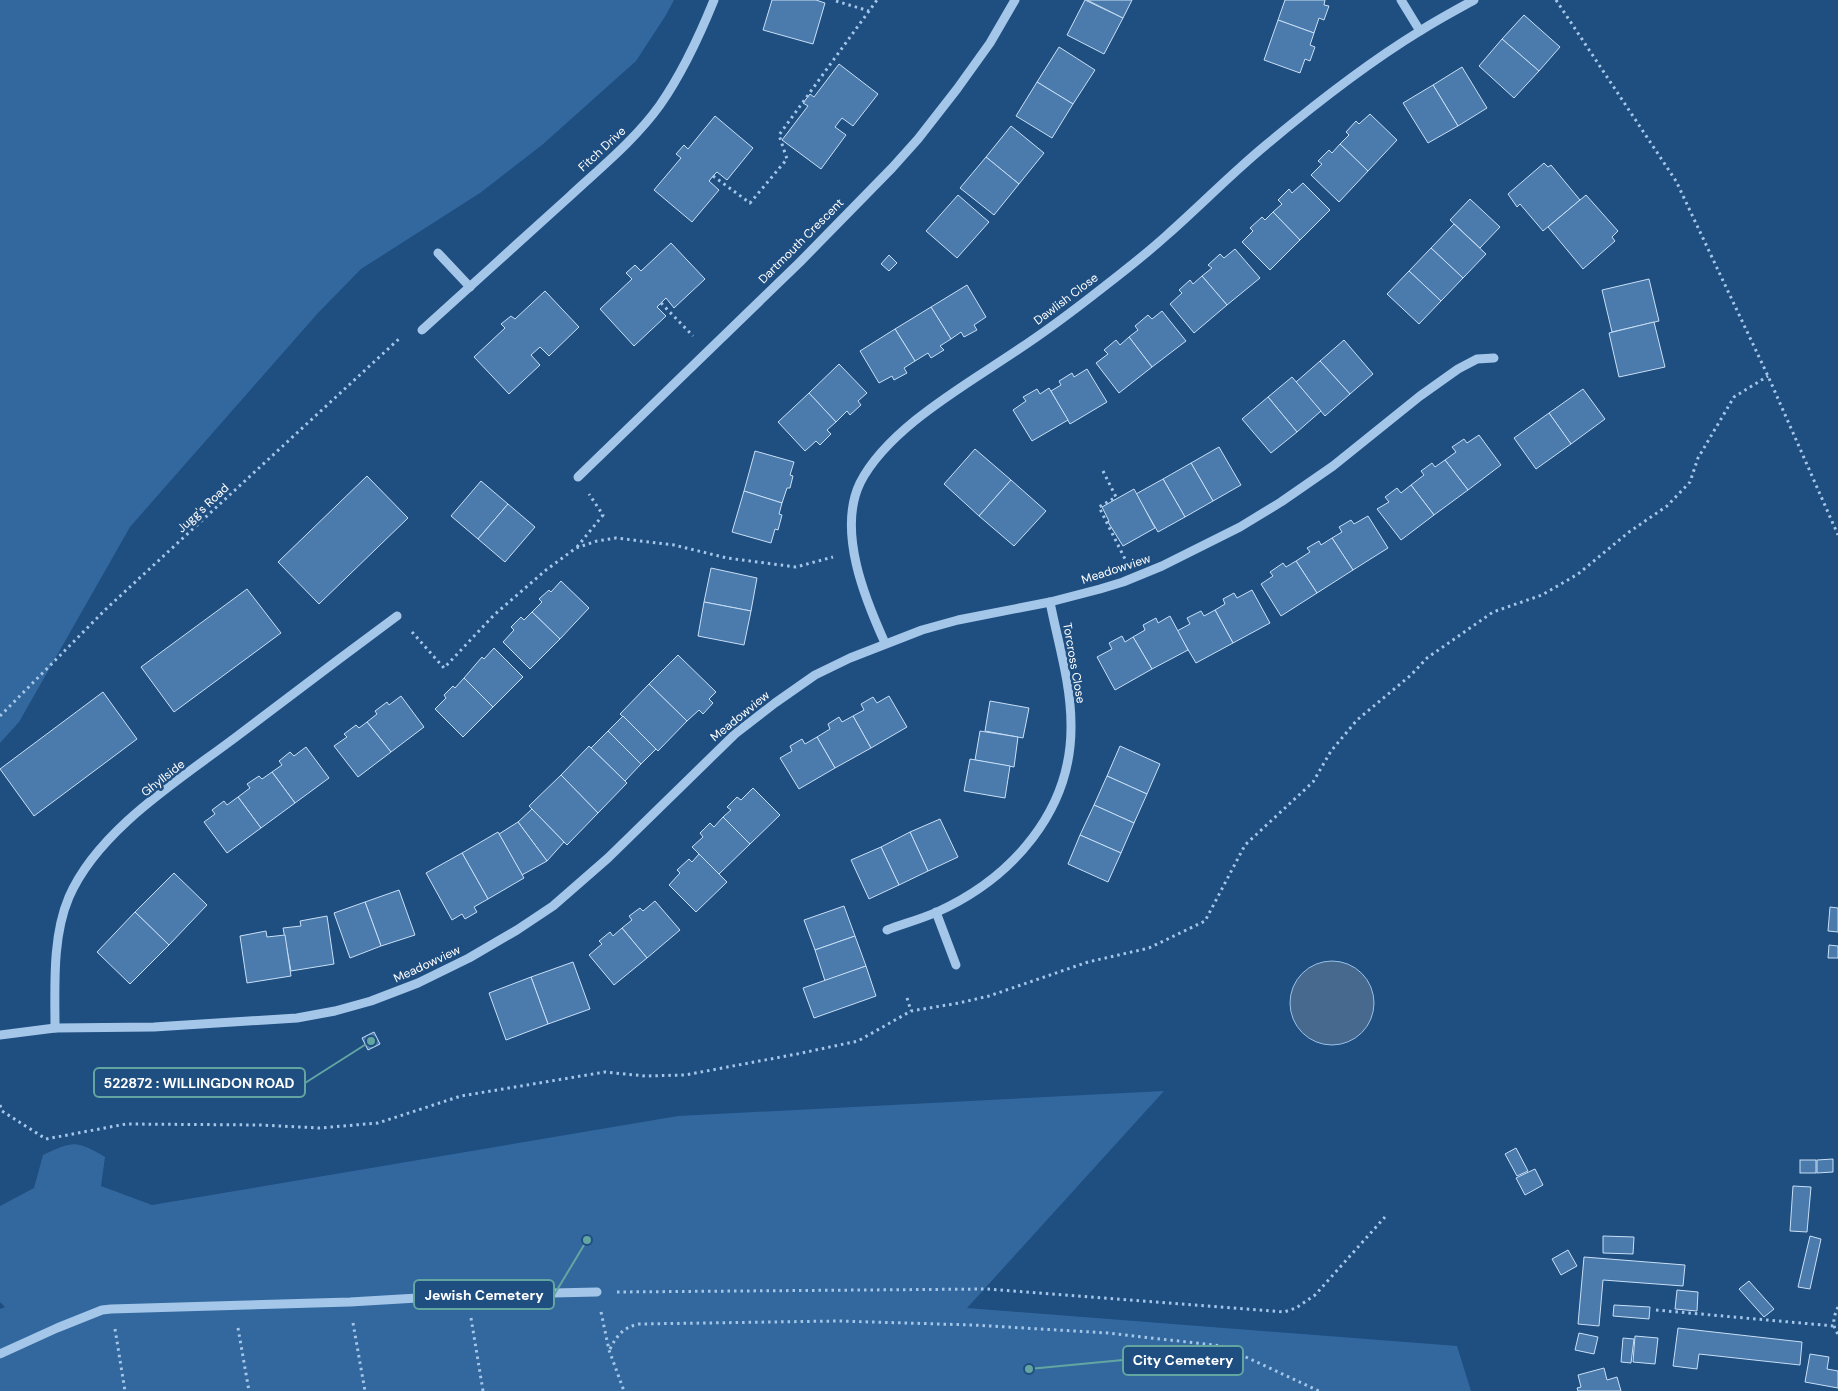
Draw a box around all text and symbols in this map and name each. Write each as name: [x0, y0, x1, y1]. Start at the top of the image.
street label: Fitch Drive: [575, 123, 629, 175]
street label: Dartmouth Crescent: [755, 195, 847, 287]
street label: Dawlish Close: [1031, 269, 1102, 328]
street label: Jugg's Road: [174, 480, 232, 536]
street label: Meadowview: [1079, 550, 1153, 588]
street label: Torcross Close: [1059, 621, 1089, 705]
street label: Meadowview: [707, 687, 773, 745]
street label: Ghyllside: [138, 756, 188, 800]
street label: Meadowview: [391, 942, 463, 986]
callout: 522872 : WILLINGDON ROAD: [94, 1068, 305, 1097]
text: 522872 : WILLINGDON ROAD: [104, 1074, 295, 1092]
callout: Jewish Cemetery: [414, 1280, 554, 1309]
text: Jewish Cemetery: [424, 1286, 544, 1304]
callout: City Cemetery: [1123, 1346, 1243, 1375]
text: City Cemetery: [1133, 1351, 1234, 1369]

